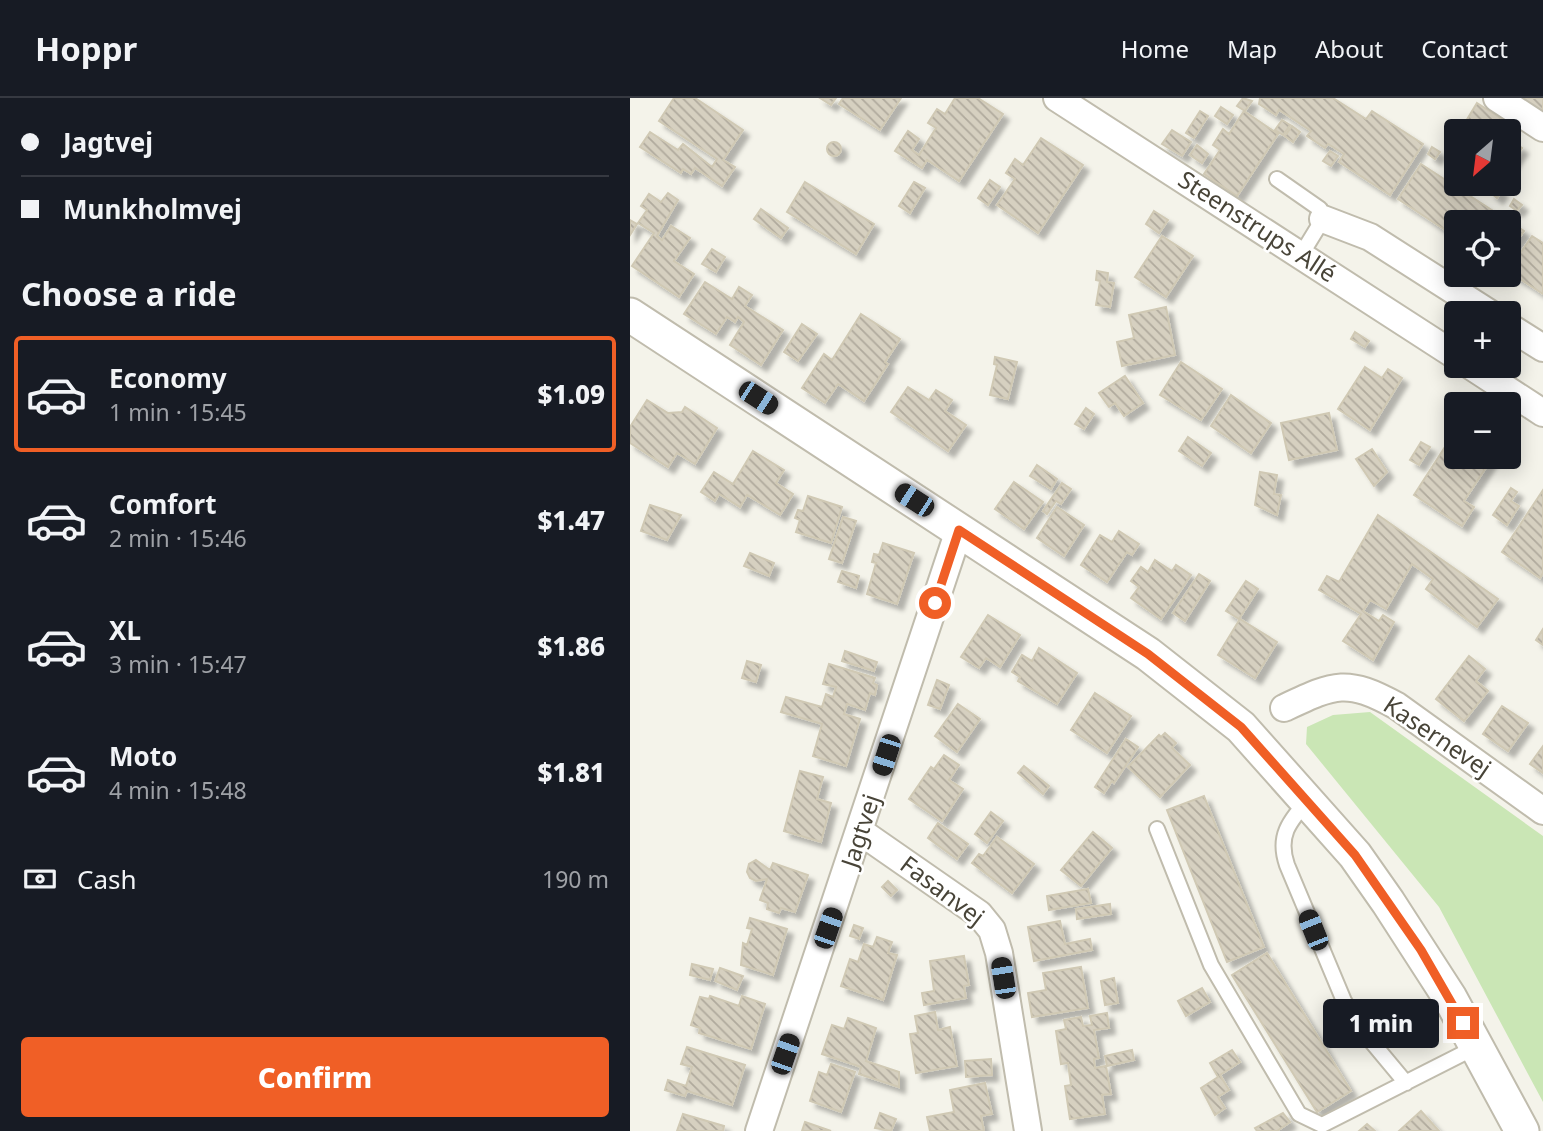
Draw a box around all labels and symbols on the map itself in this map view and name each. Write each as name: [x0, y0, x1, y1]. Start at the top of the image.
north arrow: [1444, 119, 1521, 196]
street label: Steenstrups Allé: [1172, 162, 1343, 289]
car: [735, 378, 782, 418]
car: [891, 480, 938, 520]
route start: [919, 587, 951, 619]
street label: Kasernevej: [1378, 688, 1498, 784]
car: [870, 732, 903, 778]
street label: Jagtvej: [832, 790, 887, 873]
street label: Fasanvej: [894, 847, 992, 932]
car: [812, 905, 845, 951]
car: [1296, 907, 1331, 953]
car: [990, 956, 1017, 1000]
callout: 1 min: [1323, 998, 1438, 1048]
route end: [1447, 1007, 1479, 1039]
car: [769, 1031, 802, 1077]

